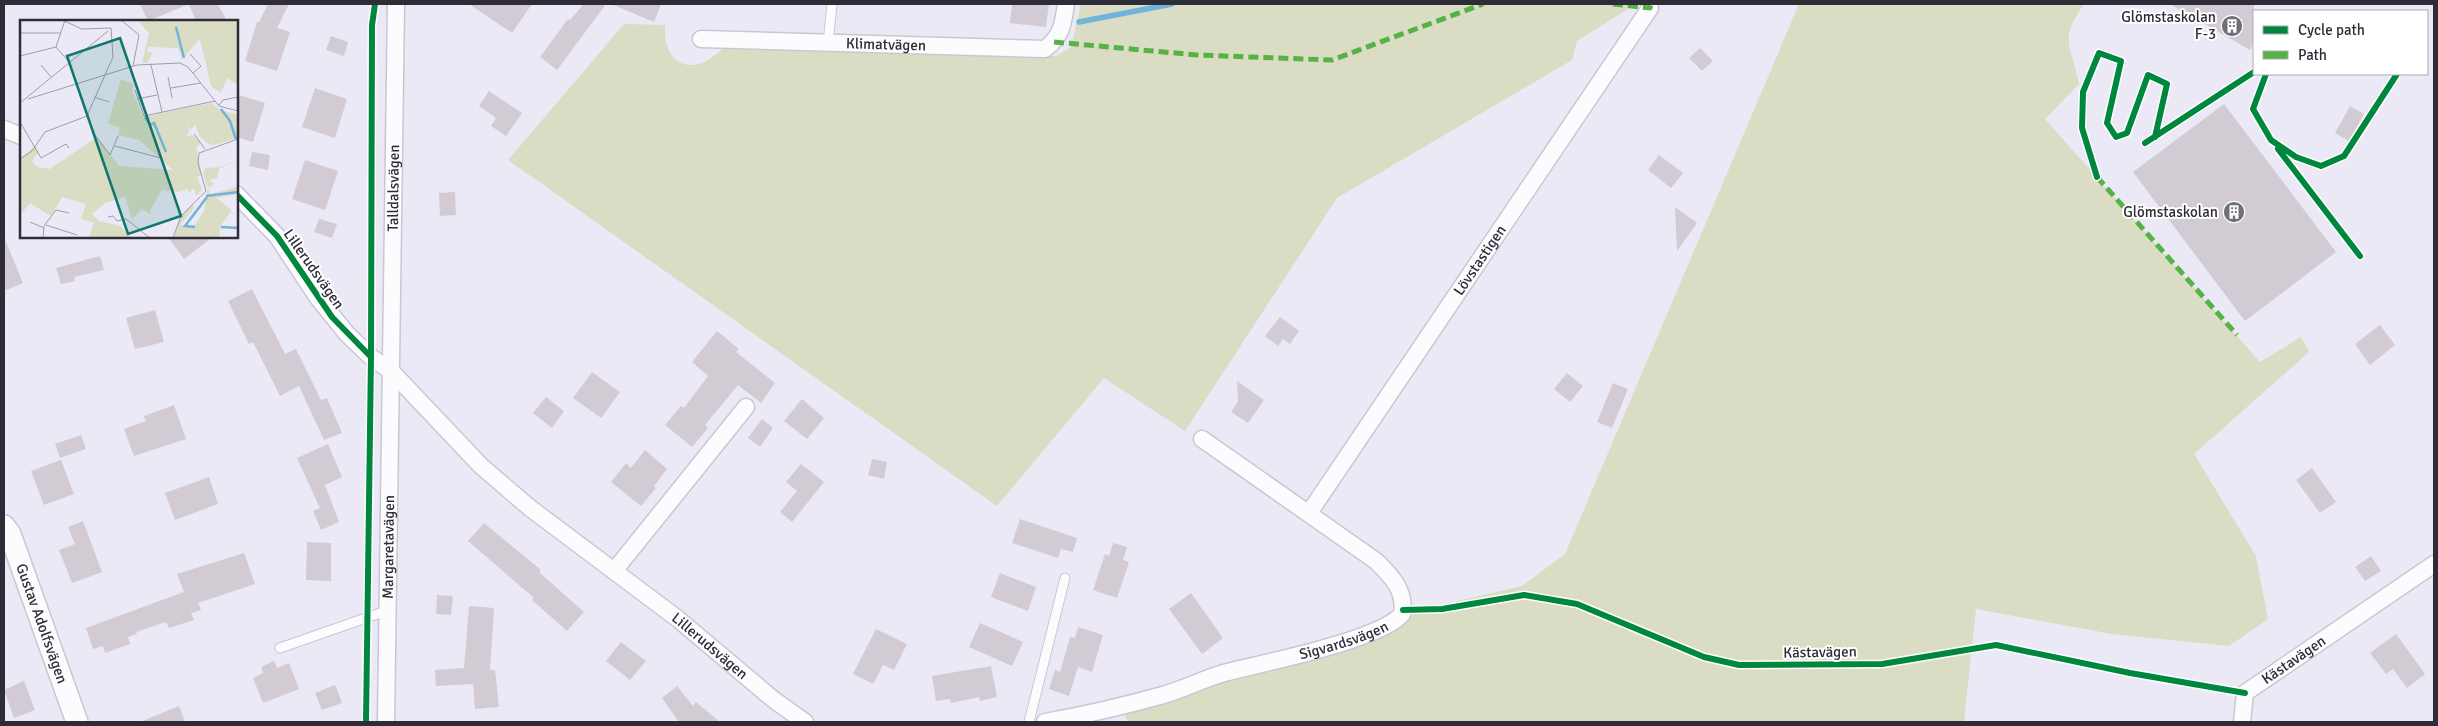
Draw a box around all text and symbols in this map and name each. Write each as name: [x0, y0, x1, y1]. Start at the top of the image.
place label: Glömstaskolan F-3: [2121, 8, 2216, 43]
legend: [2253, 10, 2428, 75]
building icon: Glömstaskolan F-3: [2220, 14, 2244, 38]
inset map: [20, 20, 238, 238]
text: Cycle path: [2298, 21, 2365, 39]
street label: Klimatvägen: [846, 34, 926, 55]
text: Path: [2298, 46, 2327, 64]
street label: Talldalsvägen: [384, 144, 403, 232]
building icon: Glömstaskolan: [2222, 200, 2246, 224]
place label: Glömstaskolan: [2123, 203, 2218, 221]
street label: Lövstastigen: [1450, 222, 1510, 299]
street label: Lillerudsvägen: [280, 225, 348, 313]
street label: Margaretavägen: [379, 495, 398, 599]
street label: Gustav Adolfsvägen: [12, 561, 72, 686]
street label: Lillerudsvägen: [668, 609, 752, 683]
street label: Sigvardsvägen: [1297, 617, 1391, 663]
street label: Kästavägen: [2258, 632, 2329, 688]
street label: Kästavägen: [1783, 642, 1857, 662]

